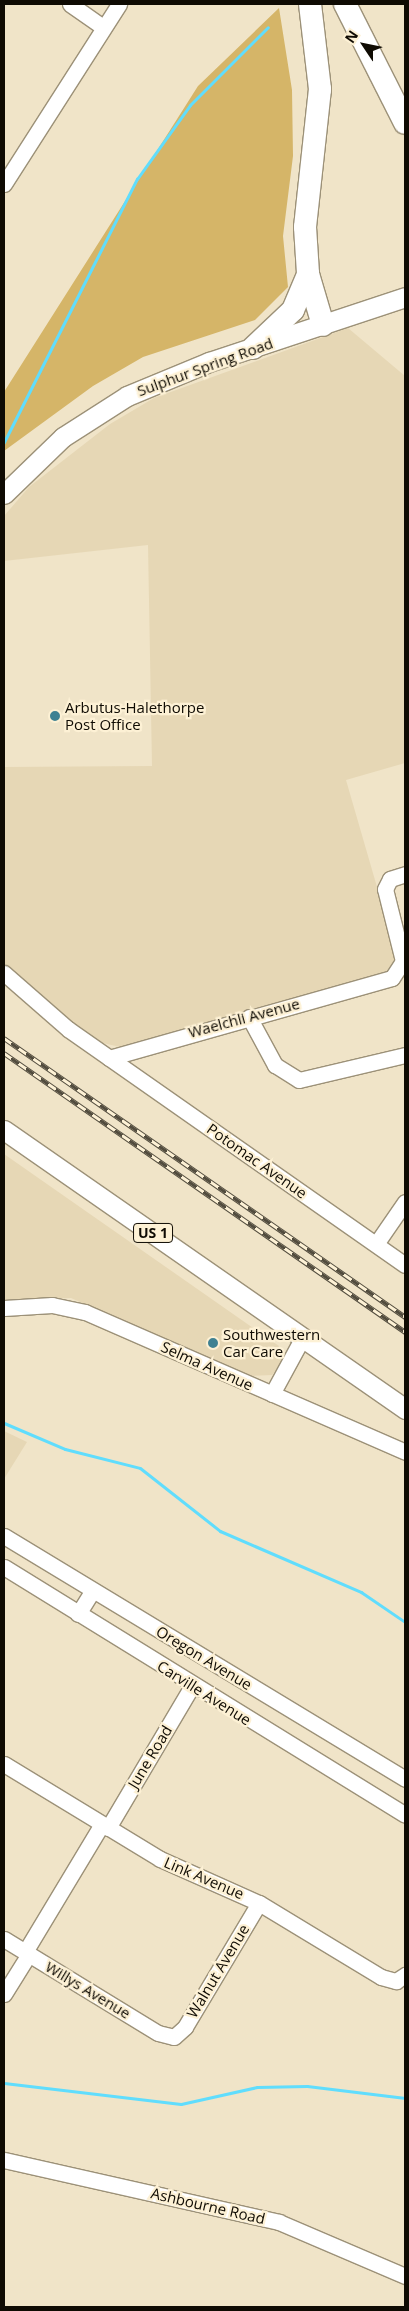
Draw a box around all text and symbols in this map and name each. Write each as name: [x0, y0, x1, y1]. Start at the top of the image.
north arrow: [339, 20, 389, 70]
text: N: [340, 26, 362, 46]
street label: Sulphur Spring Road: [135, 334, 275, 400]
place label: Arbutus-Halethorpe Post Office: [65, 698, 204, 733]
marker: Arbutus-Halethorpe Post Office: [49, 710, 61, 722]
street label: Waelchli Avenue: [186, 994, 302, 1042]
street label: Potomac Avenue: [204, 1120, 310, 1202]
road number: US 1: [133, 1222, 173, 1244]
place label: Southwestern Car Care: [223, 1325, 320, 1360]
marker: Southwestern Car Care: [207, 1337, 219, 1349]
street label: Selma Avenue: [158, 1338, 256, 1394]
street label: Oregon Avenue: [153, 1622, 255, 1694]
street label: Carville Avenue: [154, 1657, 254, 1729]
street label: June Road: [124, 1722, 176, 1792]
street label: Link Avenue: [161, 1853, 247, 1903]
street label: Walnut Avenue: [183, 1921, 253, 2021]
street label: Willys Avenue: [42, 1958, 134, 2022]
street label: Ashbourne Road: [149, 2184, 267, 2228]

